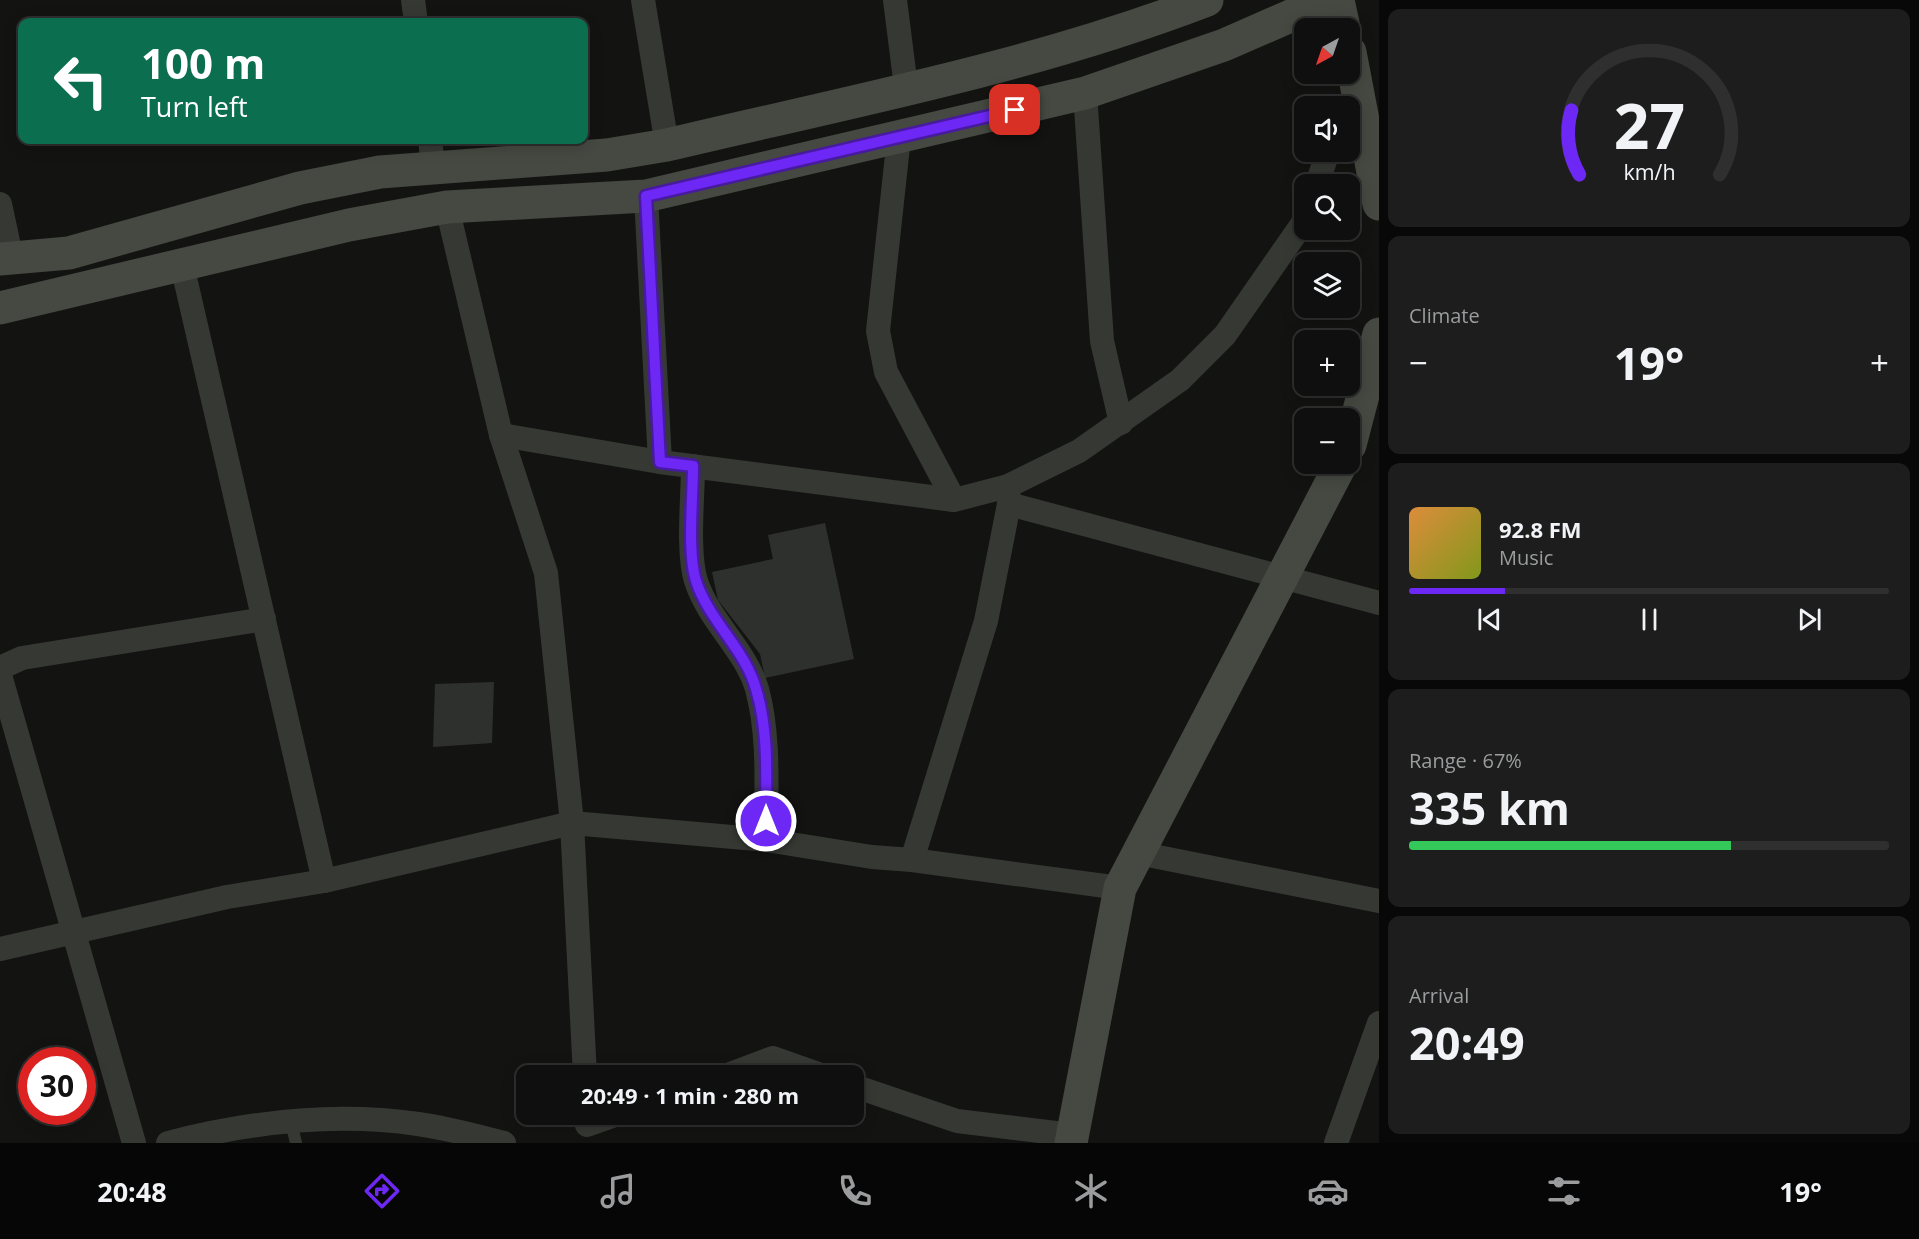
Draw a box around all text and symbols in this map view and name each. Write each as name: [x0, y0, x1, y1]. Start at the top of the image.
north arrow: [1294, 18, 1360, 84]
map controls: [1294, 18, 1360, 474]
text: 100 m: [141, 34, 265, 91]
icon: left: [42, 42, 120, 120]
text: 27: [1613, 82, 1685, 167]
pin: [989, 84, 1040, 135]
text: Turn left: [141, 88, 248, 125]
icon: arrive: [998, 93, 1031, 126]
button: sound: [1294, 96, 1360, 162]
text: km/h: [1623, 157, 1675, 186]
button: search: [1294, 174, 1360, 240]
button: layers: [1294, 252, 1360, 318]
text: Climate: [1409, 302, 1480, 329]
button: +: [1294, 330, 1360, 396]
text: 19°: [1614, 332, 1684, 393]
text: −: [1409, 340, 1428, 385]
text: +: [1870, 340, 1889, 385]
button: −: [1294, 408, 1360, 474]
text: 92.8 FM: [1499, 514, 1582, 544]
text: Music: [1499, 544, 1553, 571]
icon: previous: [1473, 603, 1506, 636]
icon: pause: [1633, 603, 1666, 636]
icon: next: [1793, 603, 1826, 636]
text: Range · 67%: [1409, 747, 1522, 774]
text: 335 km: [1409, 777, 1570, 838]
position arrow: [734, 789, 798, 853]
text: Arrival: [1409, 982, 1469, 1009]
text: 20:49: [1409, 1012, 1525, 1073]
speed limit sign: 30: [18, 1047, 96, 1125]
text: 20:49 · 1 min · 280 m: [581, 1080, 799, 1110]
icon: directions: [361, 1170, 403, 1212]
icon: music: [597, 1170, 639, 1212]
icon: phone: [834, 1170, 876, 1212]
icon: climate: [1070, 1170, 1112, 1212]
icon: car: [1307, 1170, 1349, 1212]
icon: filters: [1543, 1170, 1585, 1212]
text: 20:48: [97, 1173, 167, 1210]
text: 19°: [1779, 1173, 1822, 1210]

